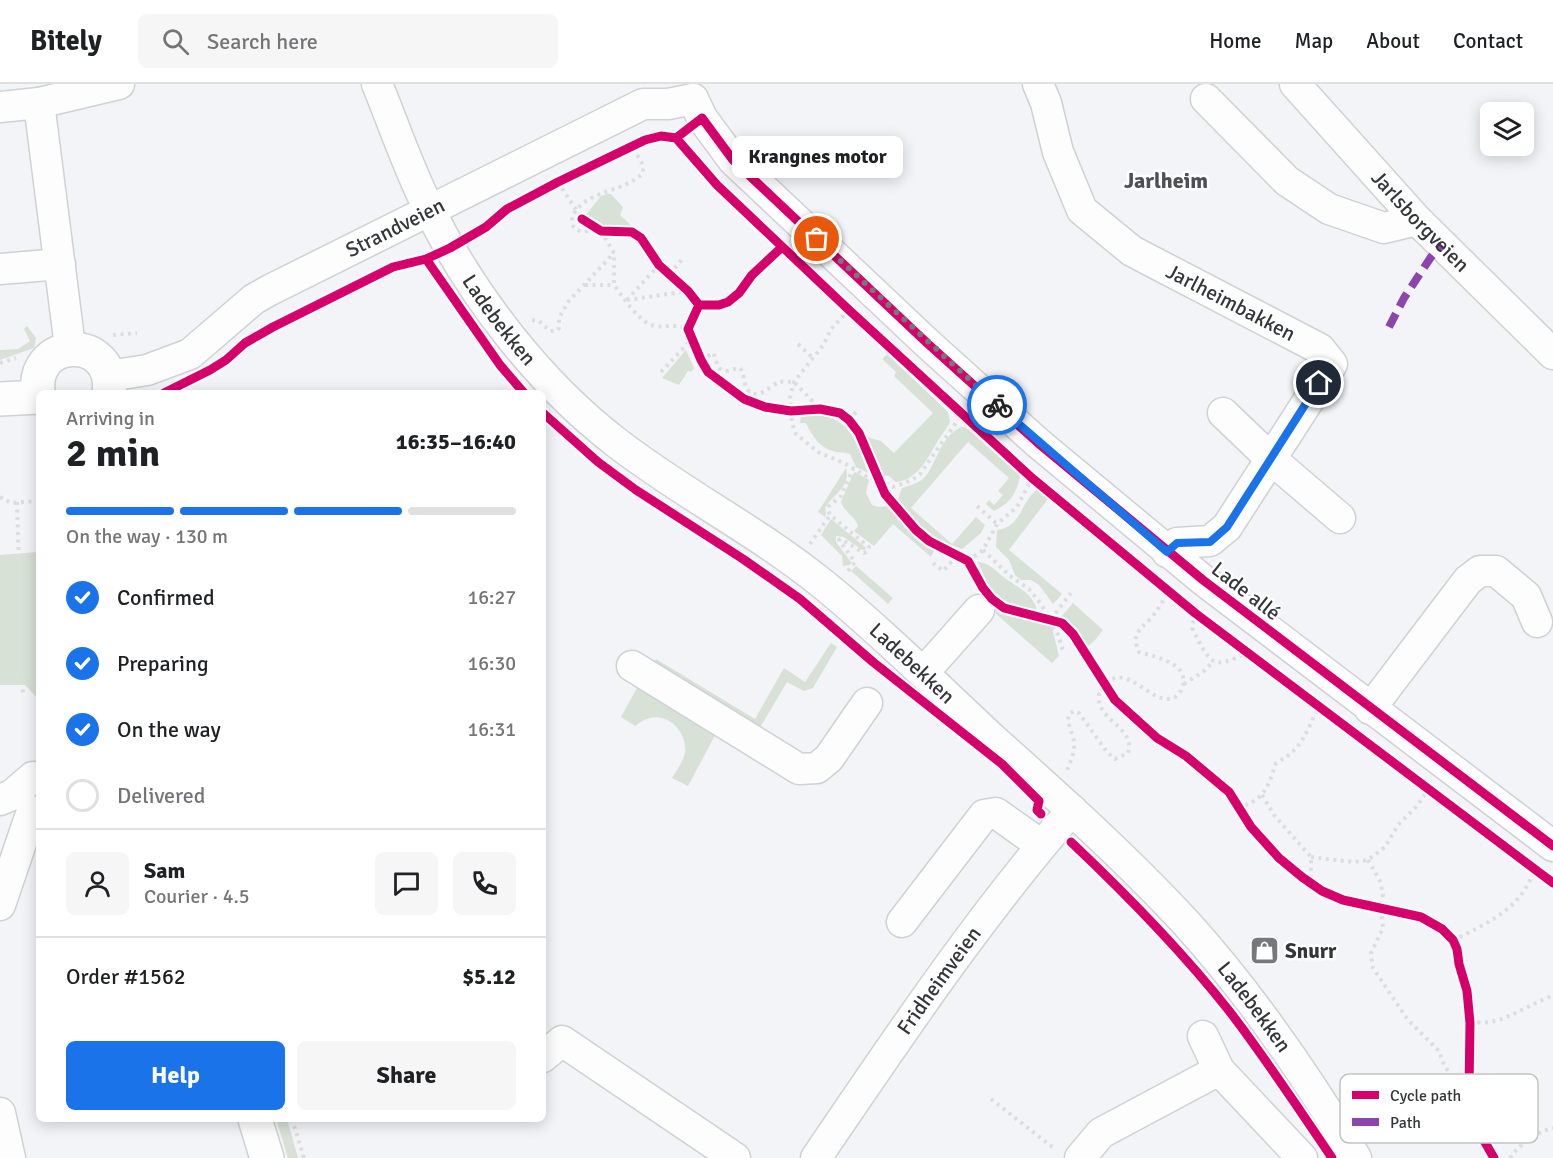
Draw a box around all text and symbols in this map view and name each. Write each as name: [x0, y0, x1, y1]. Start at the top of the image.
search box: [138, 14, 558, 68]
text: Bitely: [30, 24, 102, 58]
icon: search: [159, 25, 192, 58]
text: Search here: [207, 28, 318, 55]
text: Home: [1209, 28, 1262, 54]
text: Map: [1295, 28, 1333, 54]
text: About: [1366, 28, 1420, 54]
text: Contact: [1453, 28, 1523, 54]
map controls: [1480, 102, 1534, 156]
button: layers: [1480, 102, 1534, 156]
callout: Krangnes motor: [732, 137, 902, 179]
text: Krangnes motor: [748, 144, 887, 169]
street label: Jarlsborgveien: [1366, 165, 1475, 277]
district label: Jarlheim: [1124, 167, 1208, 194]
street label: Strandveien: [341, 192, 449, 263]
pin: [791, 213, 842, 264]
icon: bag: [800, 222, 833, 255]
street label: Jarlheimbakken: [1162, 258, 1300, 347]
street label: Ladebekken: [456, 270, 542, 371]
pin: [1293, 357, 1344, 408]
icon: home: [1302, 366, 1335, 399]
courier: [967, 375, 1027, 435]
icon: bike: [981, 389, 1014, 422]
text: Arriving in: [66, 406, 155, 431]
text: 16:35–16:40: [396, 428, 516, 455]
text: 2 min: [66, 429, 160, 477]
text: On the way · 130 m: [66, 524, 228, 549]
street label: Lade allé: [1206, 556, 1286, 626]
icon: check: [66, 581, 99, 614]
text: Confirmed: [117, 584, 215, 611]
text: 16:27: [467, 585, 516, 610]
street label: Ladebekken: [864, 617, 960, 709]
icon: check: [66, 647, 99, 680]
text: Preparing: [117, 650, 209, 677]
text: 16:30: [467, 651, 516, 676]
icon: check: [66, 713, 99, 746]
text: On the way: [117, 716, 221, 743]
text: 16:31: [467, 717, 516, 742]
text: Delivered: [117, 782, 205, 809]
button: person: [66, 852, 129, 915]
button: chat: [375, 852, 438, 915]
button: phone: [453, 852, 516, 915]
text: Sam: [144, 857, 185, 884]
text: Courier · 4.5: [144, 884, 250, 909]
street label: Fridheimveien: [891, 921, 987, 1040]
shop icon: Snurr: [1248, 935, 1280, 967]
place label: Snurr: [1285, 938, 1337, 964]
street label: Ladebekken: [1212, 956, 1297, 1057]
text: Order #1562: [66, 963, 186, 990]
text: $5.12: [462, 963, 516, 990]
button: Help: [66, 1041, 285, 1110]
button: Share: [297, 1041, 516, 1110]
legend: [1340, 1074, 1538, 1143]
text: Cycle path: [1390, 1086, 1461, 1106]
text: Path: [1390, 1113, 1421, 1133]

